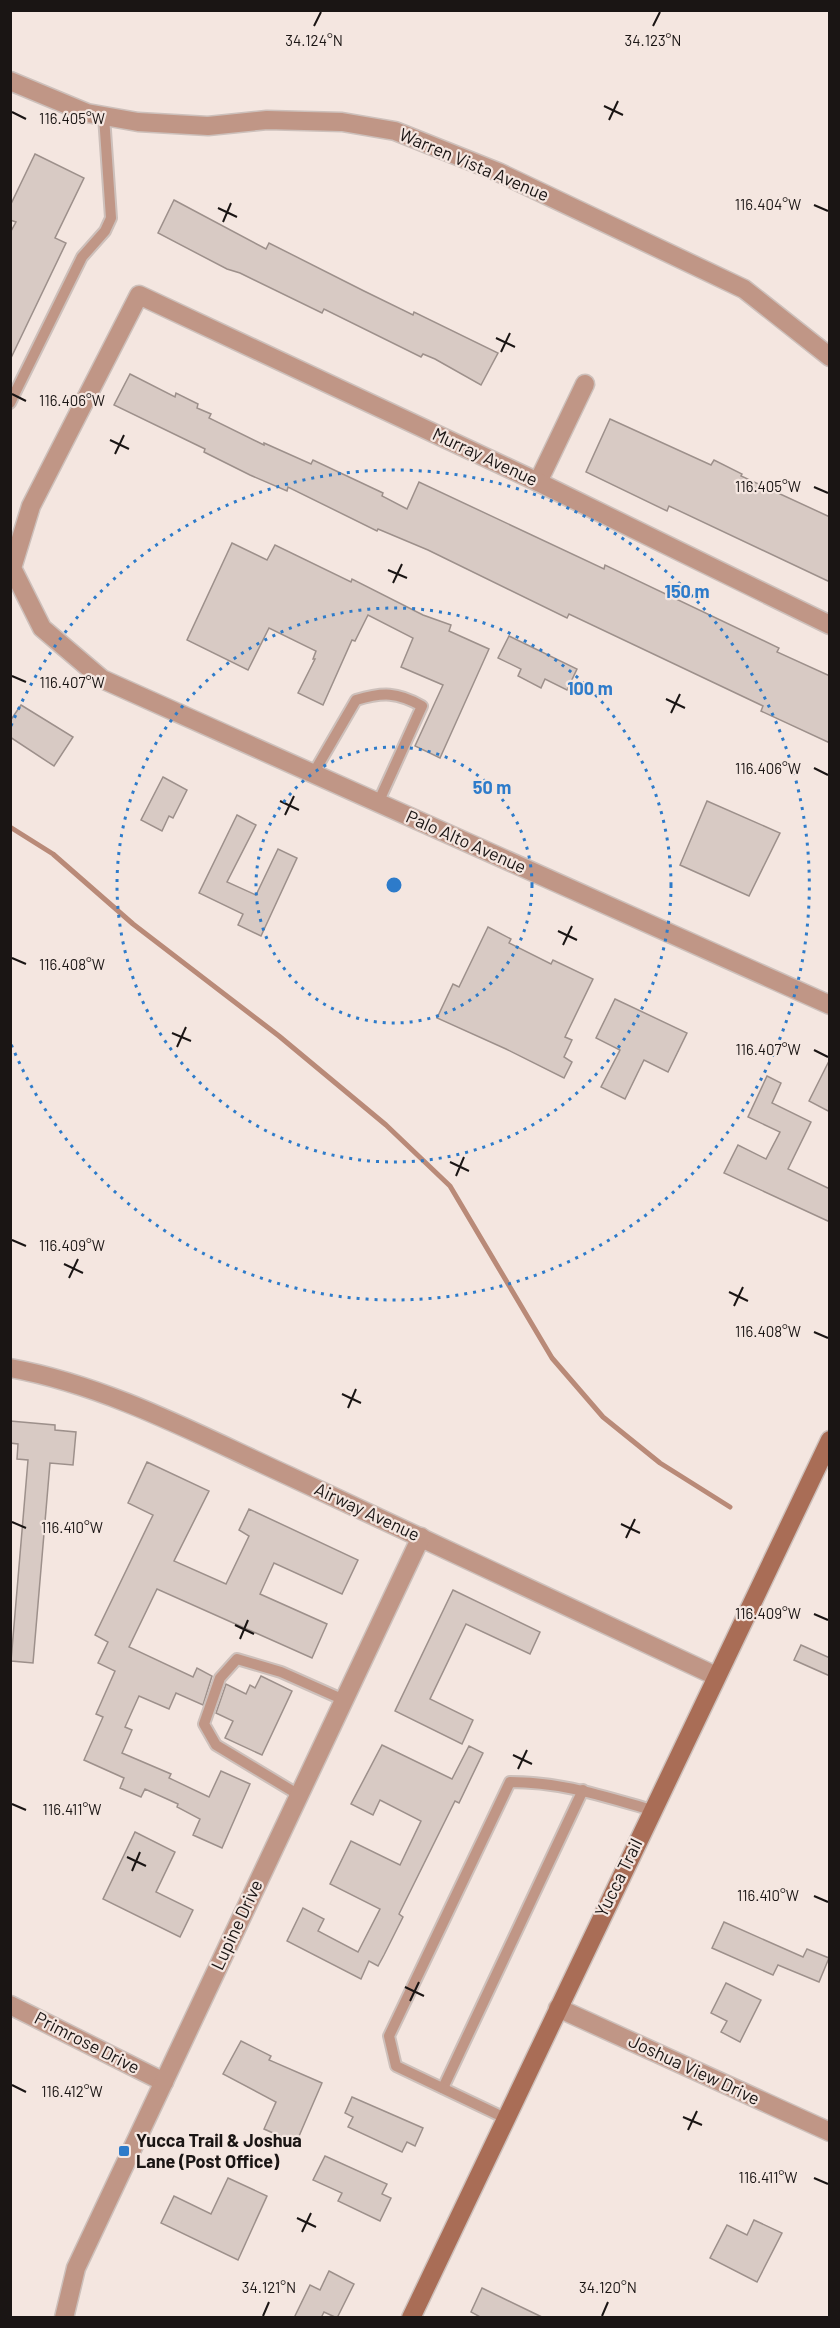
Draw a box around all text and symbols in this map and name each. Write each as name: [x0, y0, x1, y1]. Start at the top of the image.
text: 34.124°N: [285, 31, 343, 49]
text: 34.123°N: [625, 31, 681, 49]
text: 116.405°W: [39, 109, 105, 127]
street label: Warren Vista Avenue: [396, 123, 553, 206]
text: 116.404°W: [735, 195, 801, 213]
text: 116.406°W: [39, 391, 105, 409]
street label: Murray Avenue: [429, 422, 542, 490]
text: 116.405°W: [735, 477, 801, 495]
text: 150 m: [665, 580, 709, 602]
text: 116.407°W: [39, 673, 105, 691]
text: 100 m: [567, 677, 613, 699]
text: 116.406°W: [735, 759, 801, 777]
text: 50 m: [473, 776, 511, 798]
street label: Palo Alto Avenue: [403, 805, 530, 877]
centre of rings: [384, 875, 404, 895]
text: 116.408°W: [39, 955, 105, 973]
text: 116.407°W: [735, 1040, 801, 1058]
text: 116.409°W: [39, 1236, 105, 1254]
text: 116.408°W: [735, 1322, 801, 1340]
street label: Airway Avenue: [311, 1477, 424, 1545]
text: 116.410°W: [41, 1518, 103, 1536]
text: 116.409°W: [735, 1604, 801, 1622]
text: 116.411°W: [43, 1800, 101, 1818]
street label: Yucca Trail: [590, 1835, 647, 1920]
street label: Lupine Drive: [206, 1876, 267, 1973]
text: 116.410°W: [737, 1886, 799, 1904]
street label: Primrose Drive: [31, 2006, 144, 2078]
street label: Joshua View Drive: [625, 2029, 764, 2109]
text: 116.412°W: [41, 2082, 103, 2100]
place label: Yucca Trail & Joshua Lane (Post Office): [136, 2129, 302, 2172]
marker: Yucca Trail & Joshua Lane (Post Office): [117, 2144, 131, 2158]
text: 116.411°W: [739, 2168, 797, 2186]
text: 34.121°N: [242, 2278, 296, 2296]
text: 34.120°N: [579, 2278, 637, 2296]

